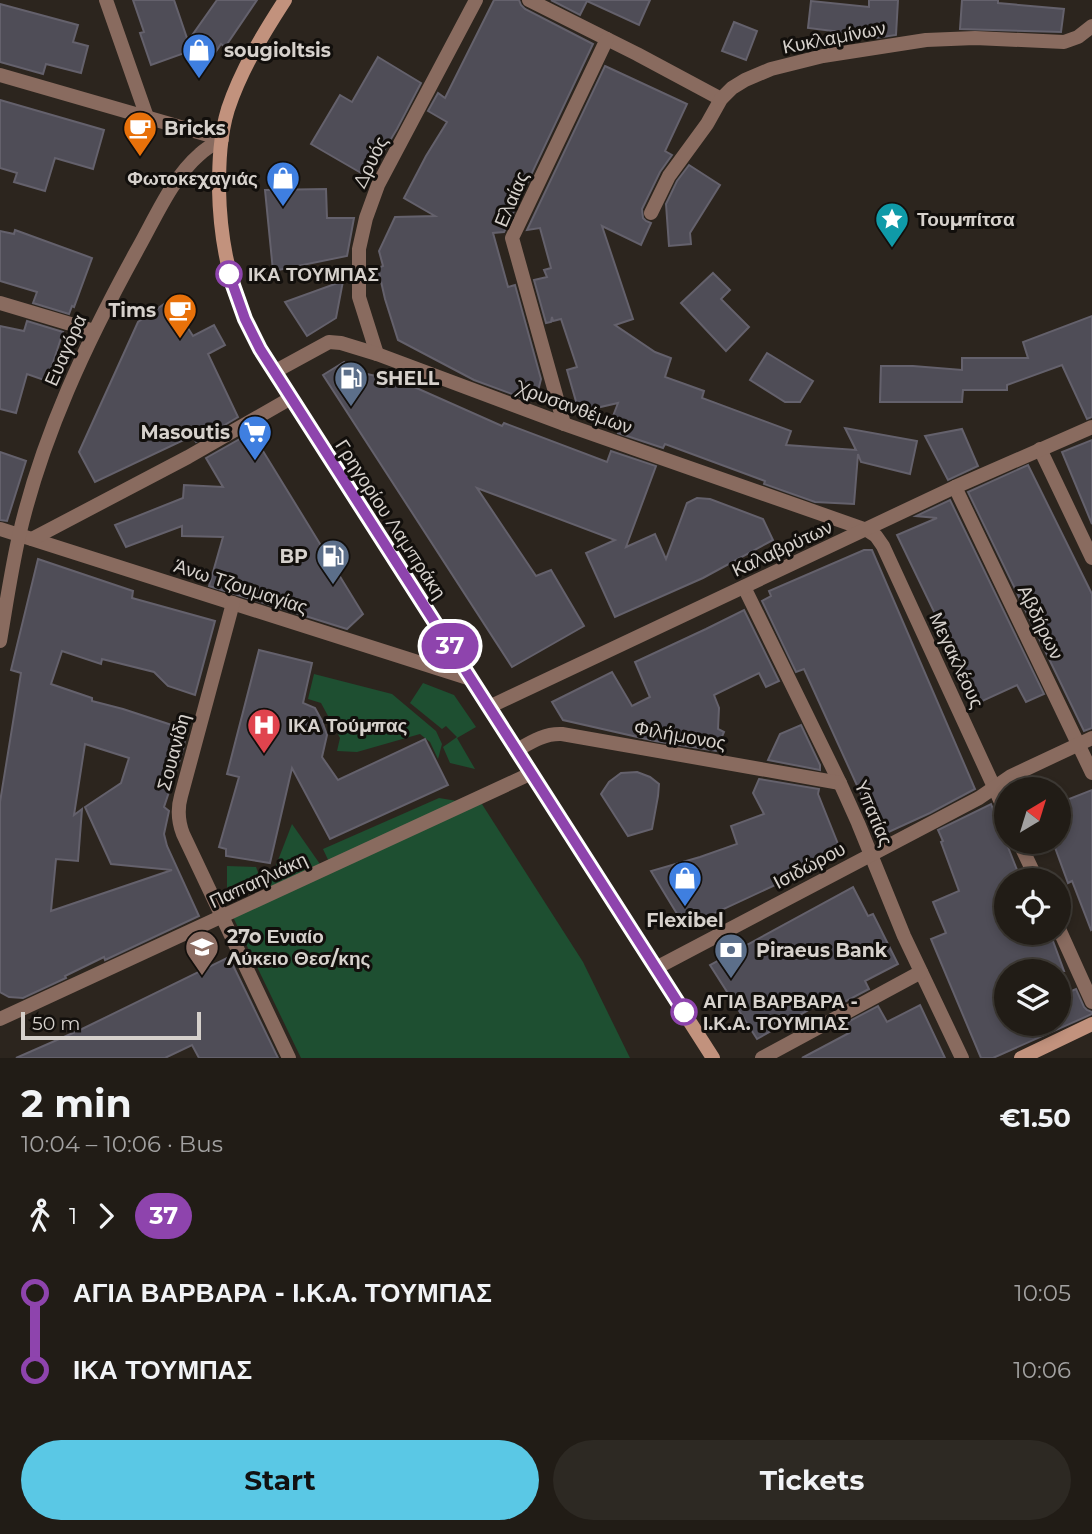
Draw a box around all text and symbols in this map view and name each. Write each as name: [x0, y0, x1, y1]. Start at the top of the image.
street label: Κυκλαμίνων: [780, 16, 888, 59]
shop icon: sougioltsis: [180, 31, 218, 80]
place label: sougioltsis: [224, 39, 331, 62]
cafe icon: Bricks: [121, 109, 159, 158]
place label: Bricks: [164, 117, 226, 140]
street label: Δρυός: [348, 133, 393, 192]
shop icon: Φωτοκεχαγιάς: [264, 159, 302, 208]
place label: Φωτοκεχαγιάς: [127, 167, 258, 190]
street label: Ελαίας: [489, 168, 533, 231]
place icon: Τουμπίτσα: [873, 200, 911, 249]
place label: Τουμπίτσα: [917, 208, 1015, 231]
marker: ΙΚΑ ΤΟΥΜΠΑΣ: [216, 261, 242, 287]
place label: ΙΚΑ ΤΟΥΜΠΑΣ: [248, 263, 379, 286]
cafe icon: Tims: [161, 291, 199, 340]
place label: Tims: [109, 299, 156, 322]
street label: Ευαγόρα: [40, 311, 91, 390]
fuel station icon: SHELL: [332, 359, 370, 408]
place label: SHELL: [376, 367, 440, 390]
street label: Χρυσανθέμων: [512, 375, 635, 439]
supermarket icon: Masoutis: [236, 413, 274, 462]
place label: Masoutis: [140, 421, 230, 444]
street label: Γρηγορίου Λαμπράκη: [330, 435, 451, 603]
street label: Καλαβρύτων: [728, 515, 836, 582]
fuel station icon: BP: [314, 537, 352, 586]
place label: BP: [280, 545, 308, 568]
street label: Άνω Τζουμαγίας: [171, 554, 311, 619]
street label: Αβδήρων: [1013, 581, 1068, 663]
street label: Μεγακλέους: [924, 609, 989, 712]
line badge: 37: [419, 623, 482, 669]
text: 37: [436, 631, 464, 660]
hospital icon: ΙΚΑ Τούμπας: [245, 706, 283, 755]
street label: Σουανίδη: [152, 711, 195, 793]
place label: ΙΚΑ Τούμπας: [288, 714, 408, 737]
street label: Φιλήμονος: [632, 716, 728, 755]
street label: Υπατίας: [849, 777, 898, 850]
north arrow: [994, 777, 1071, 854]
map controls: [994, 777, 1071, 1036]
street label: Ισιδώρου: [769, 837, 849, 894]
street label: Παπαηλιάκη: [206, 848, 311, 913]
shop icon: Flexibel: [666, 859, 704, 908]
button: locate: [994, 868, 1071, 945]
place label: Flexibel: [646, 909, 724, 932]
place label: 27o Ενιαίο Λύκειο Θεσ/κης: [226, 925, 371, 970]
school or university icon: 27o Ενιαίο Λύκειο Θεσ/κης: [183, 928, 221, 977]
bank icon: Piraeus Bank: [712, 931, 750, 980]
place label: Piraeus Bank: [756, 939, 888, 962]
button: layers: [994, 959, 1071, 1036]
place label: ΑΓΙΑ ΒΑΡΒΑΡΑ - Ι.Κ.Α. ΤΟΥΜΠΑΣ: [703, 990, 858, 1035]
marker: ΑΓΙΑ ΒΑΡΒΑΡΑ - Ι.Κ.Α. ΤΟΥΜΠΑΣ: [671, 999, 697, 1025]
scale bar: [21, 1009, 201, 1041]
text: 50 m: [32, 1012, 80, 1035]
text: 2 min: [21, 1080, 132, 1127]
text: €1.50: [1000, 1102, 1071, 1134]
text: 10:04 – 10:06 · Bus: [21, 1130, 223, 1158]
icon: walk: [21, 1197, 59, 1235]
icon: forward: [87, 1197, 125, 1235]
text: 37: [149, 1201, 178, 1230]
text: 1: [69, 1202, 77, 1230]
text: ΑΓΙΑ ΒΑΡΒΑΡΑ - Ι.Κ.Α. ΤΟΥΜΠΑΣ: [73, 1277, 492, 1309]
text: 10:05: [1014, 1279, 1071, 1307]
text: ΙΚΑ ΤΟΥΜΠΑΣ: [73, 1354, 252, 1386]
text: 10:06: [1013, 1356, 1071, 1384]
button: Start: [21, 1440, 539, 1520]
button: Tickets: [553, 1440, 1071, 1520]

